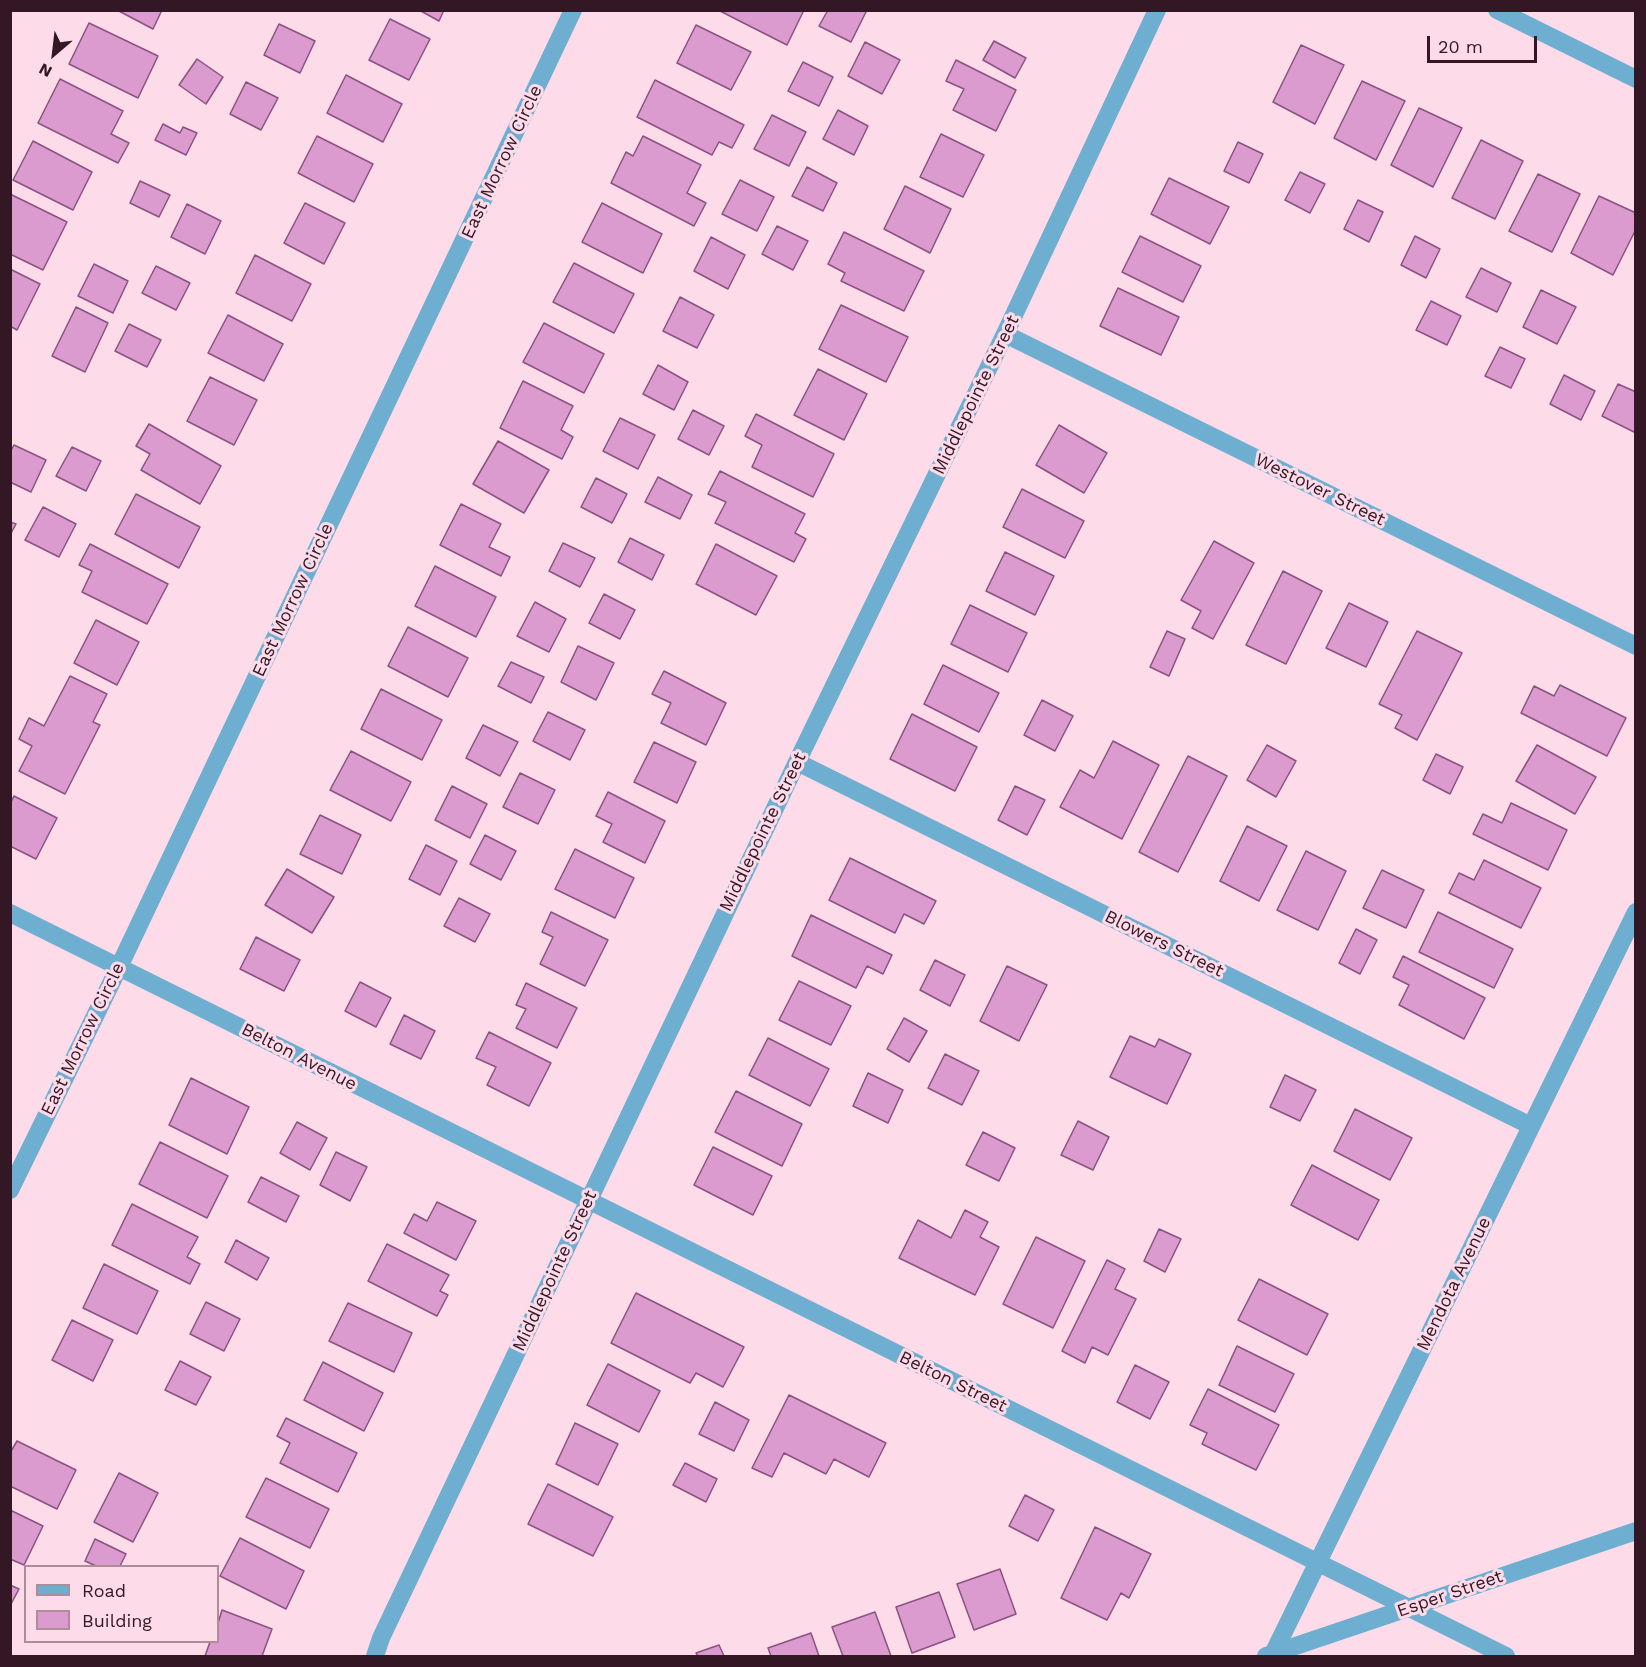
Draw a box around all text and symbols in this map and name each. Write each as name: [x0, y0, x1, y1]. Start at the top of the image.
north arrow: [24, 24, 84, 84]
scale bar: [1430, 24, 1540, 62]
text: 20 m: [1438, 36, 1483, 57]
text: N: [36, 59, 55, 82]
street label: East Morrow Circle: [457, 82, 547, 242]
street label: Middlepointe Street: [928, 312, 1024, 478]
street label: Westover Street: [1251, 449, 1389, 531]
street label: East Morrow Circle: [248, 520, 338, 680]
street label: Middlepointe Street: [715, 749, 811, 915]
street label: Blowers Street: [1101, 906, 1227, 982]
street label: East Morrow Circle: [37, 959, 129, 1119]
street label: Belton Avenue: [238, 1019, 360, 1095]
street label: Middlepointe Street: [508, 1187, 602, 1355]
street label: Mendota Avenue: [1412, 1214, 1496, 1354]
street label: Belton Street: [896, 1347, 1010, 1417]
legend: [24, 1565, 219, 1643]
street label: Esper Street: [1394, 1566, 1506, 1622]
text: Road: [82, 1580, 126, 1601]
text: Building: [82, 1610, 152, 1631]

